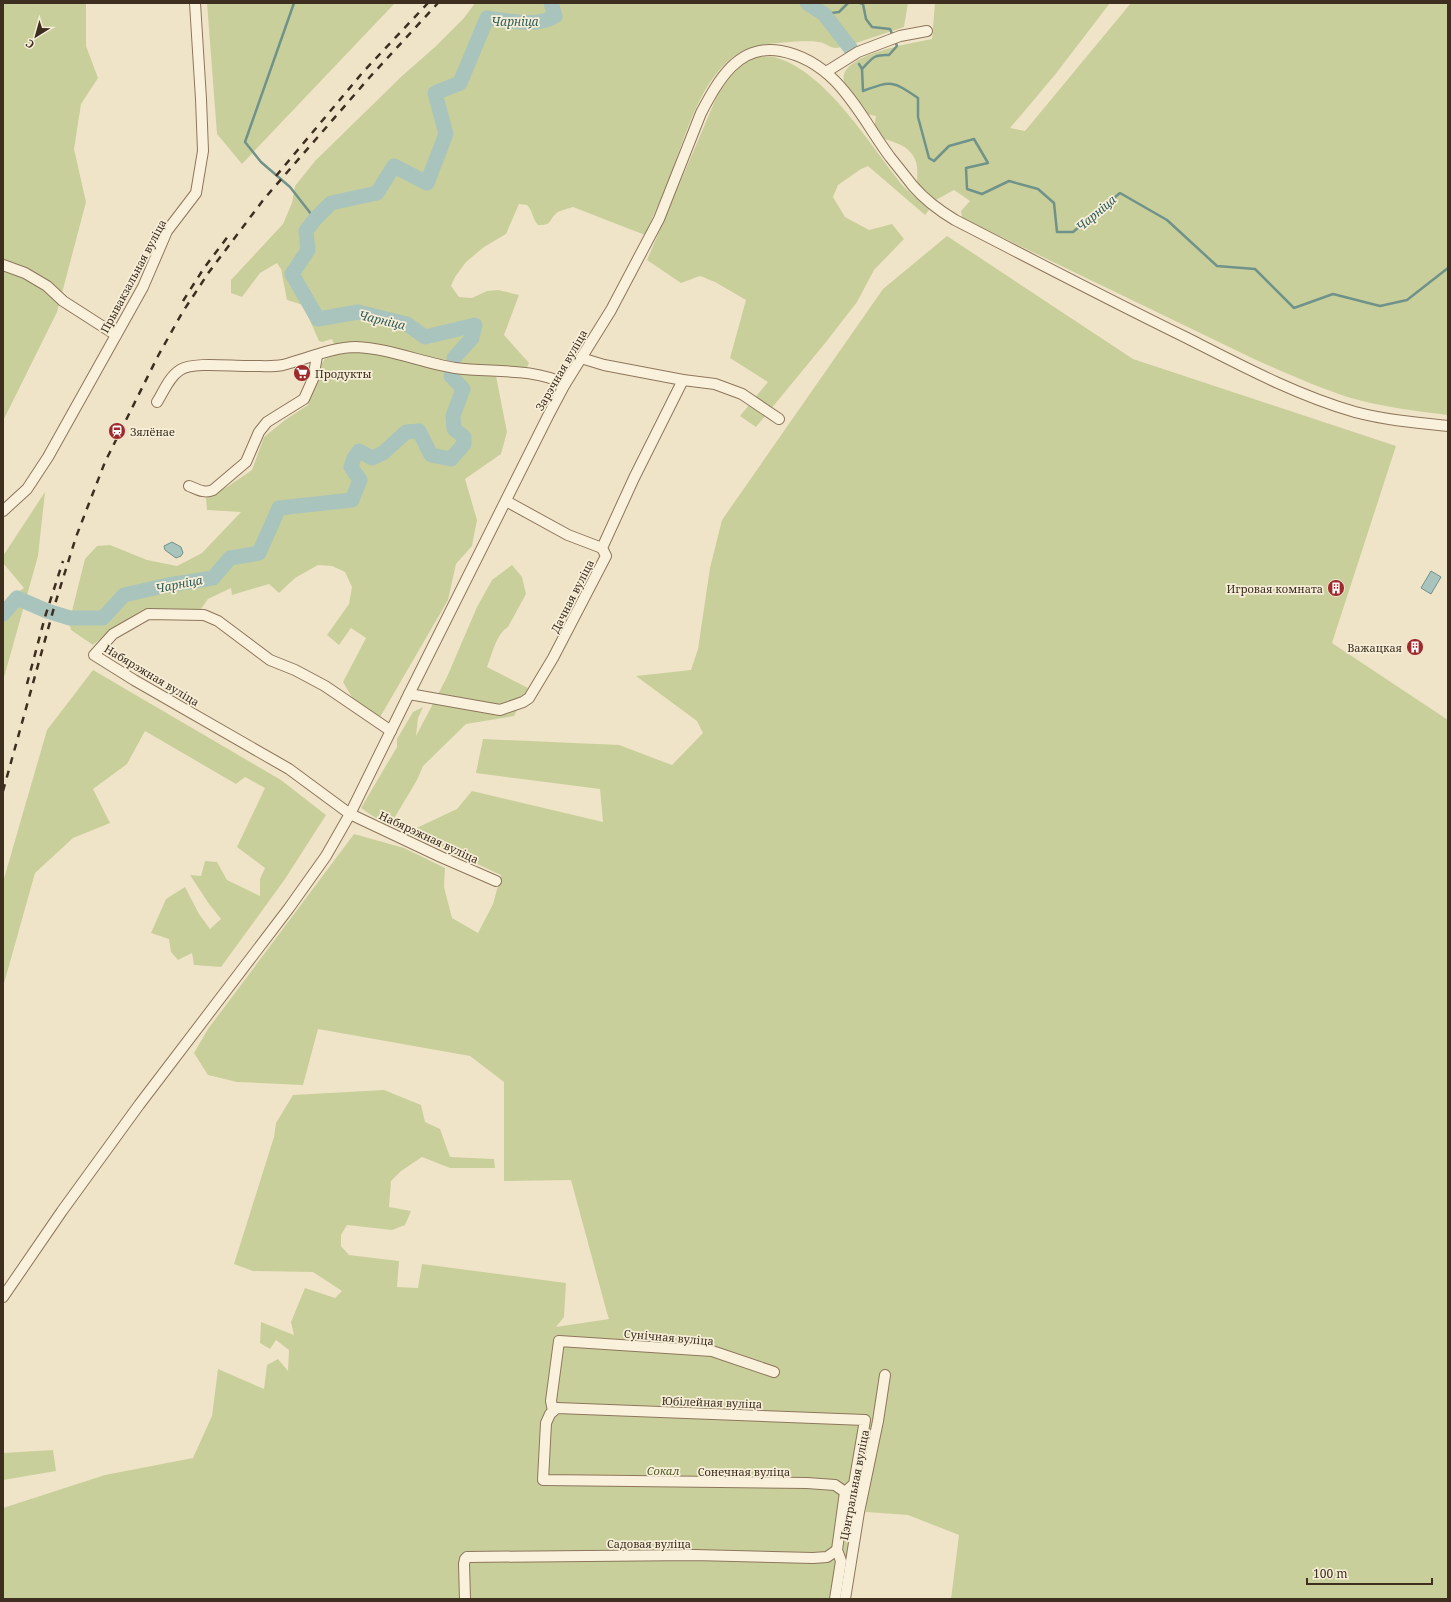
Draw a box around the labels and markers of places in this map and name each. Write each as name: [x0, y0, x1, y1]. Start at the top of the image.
supermarket icon: Продукты: [292, 363, 312, 383]
place label: Продукты: [315, 366, 371, 381]
station icon: Зялёнае: [107, 421, 127, 441]
place label: Зялёнае: [130, 424, 175, 439]
building icon: Игровая комната: [1326, 578, 1346, 598]
place label: Игровая комната: [1226, 581, 1323, 596]
building icon: Важацкая: [1405, 637, 1425, 657]
place label: Важацкая: [1347, 640, 1402, 655]

